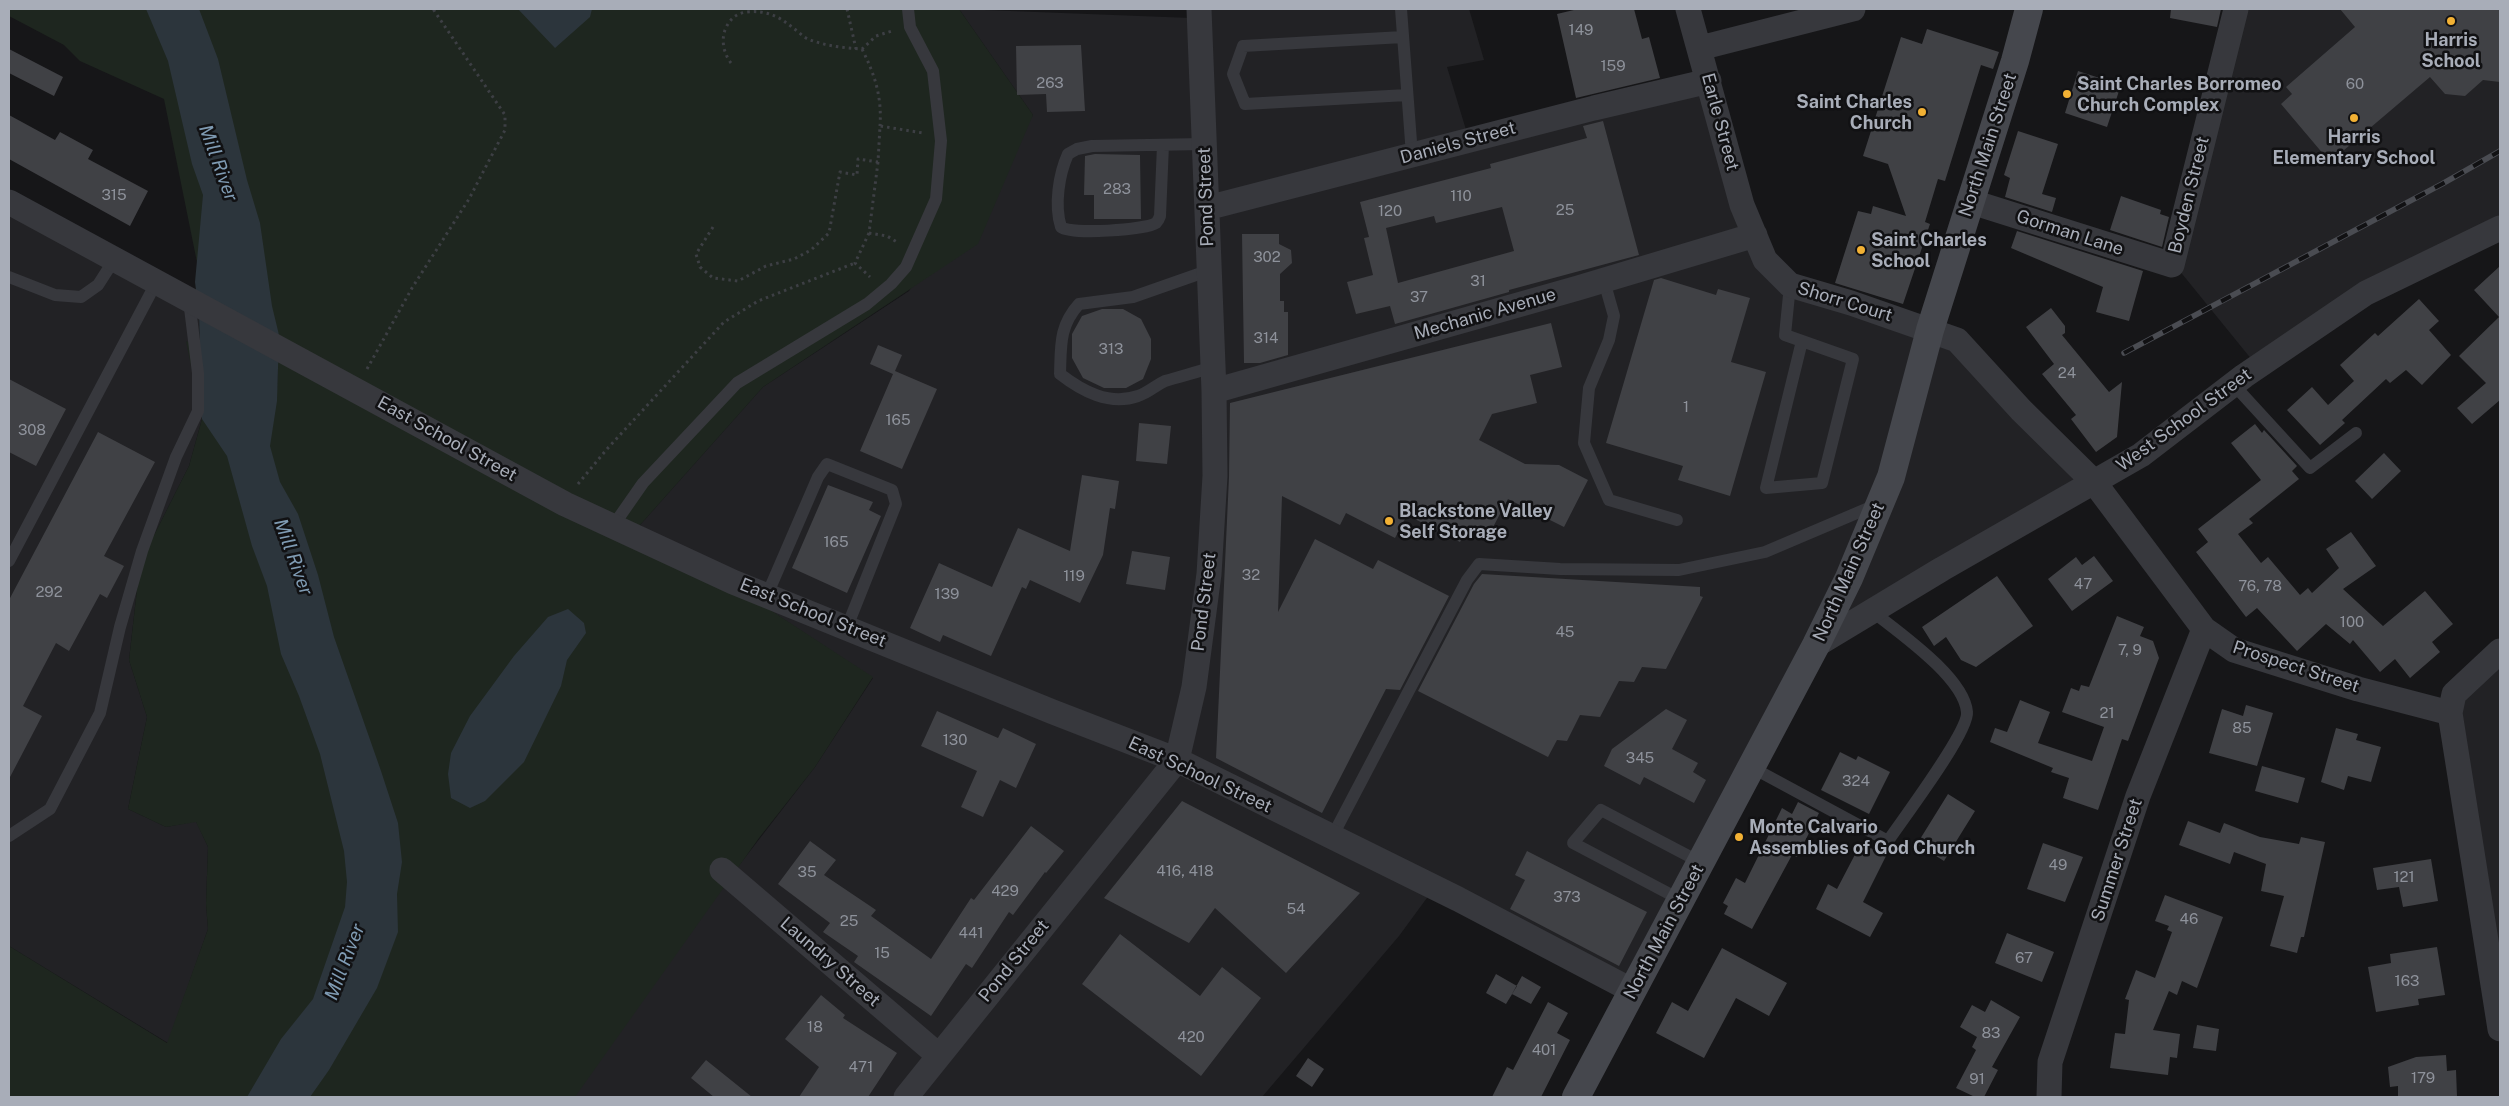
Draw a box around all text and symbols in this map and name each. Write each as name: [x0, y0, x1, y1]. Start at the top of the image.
marker: Harris School: [2445, 15, 2457, 27]
house number: 149: [1569, 21, 1593, 39]
place label: Harris School: [2421, 29, 2481, 72]
house number: 159: [1600, 57, 1626, 75]
street label: North Main Street: [1955, 70, 2021, 220]
street label: Earle Street: [1697, 71, 1743, 173]
place label: Saint Charles Borromeo Church Complex: [2077, 73, 2282, 116]
house number: 263: [1036, 74, 1064, 92]
house number: 60: [2346, 75, 2364, 93]
marker: Saint Charles Borromeo Church Complex: [2061, 88, 2073, 100]
place label: Saint Charles Church: [1796, 91, 1912, 134]
marker: Saint Charles Church: [1916, 106, 1928, 118]
marker: Harris Elementary School: [2348, 112, 2360, 124]
street label: Daniels Street: [1398, 117, 1518, 169]
water label: Mill River: [194, 122, 242, 204]
place label: Harris Elementary School: [2273, 126, 2435, 168]
street label: Boyden Street: [2164, 134, 2214, 256]
street label: Pond Street: [1193, 147, 1219, 247]
house number: 283: [1103, 180, 1131, 198]
house number: 315: [101, 186, 127, 204]
house number: 110: [1450, 187, 1472, 205]
house number: 25: [1556, 201, 1574, 219]
house number: 120: [1378, 202, 1402, 220]
street label: Gorman Lane: [2014, 206, 2126, 260]
place label: Saint Charles School: [1871, 229, 1987, 272]
marker: Saint Charles School: [1855, 244, 1867, 256]
house number: 302: [1253, 248, 1281, 266]
house number: 31: [1470, 272, 1486, 290]
street label: Shorr Court: [1795, 277, 1895, 327]
street label: Mechanic Avenue: [1411, 283, 1559, 345]
house number: 37: [1410, 288, 1428, 306]
house number: 314: [1254, 329, 1278, 347]
house number: 313: [1098, 340, 1124, 358]
house number: 24: [2058, 364, 2076, 382]
street label: West School Street: [2112, 364, 2256, 476]
street label: East School Street: [374, 392, 520, 486]
house number: 1: [1683, 398, 1689, 416]
house number: 165: [885, 411, 911, 429]
house number: 308: [18, 421, 46, 439]
street label: North Main Street: [1809, 499, 1889, 645]
place label: Blackstone Valley Self Storage: [1399, 500, 1553, 542]
marker: Blackstone Valley Self Storage: [1383, 515, 1395, 527]
water label: Mill River: [269, 516, 317, 598]
house number: 165: [823, 533, 849, 551]
street label: Pond Street: [1187, 551, 1221, 653]
house number: 32: [1242, 566, 1260, 584]
house number: 119: [1063, 567, 1085, 585]
street label: East School Street: [737, 574, 889, 652]
house number: 47: [2074, 575, 2092, 593]
house number: 76, 78: [2238, 577, 2282, 595]
house number: 292: [35, 583, 63, 601]
house number: 139: [935, 585, 959, 603]
house number: 100: [2340, 613, 2364, 631]
house number: 45: [1556, 623, 1574, 641]
street label: Prospect Street: [2230, 636, 2362, 698]
house number: 7, 9: [2118, 641, 2142, 659]
house number: 21: [2099, 704, 2115, 722]
house number: 85: [2232, 719, 2252, 737]
house number: 130: [943, 731, 967, 749]
street label: East School Street: [1125, 732, 1275, 818]
house number: 345: [1626, 749, 1654, 767]
house number: 324: [1842, 772, 1870, 790]
street label: Summer Street: [2087, 796, 2147, 924]
place label: Monte Calvario Assemblies of God Church: [1749, 816, 1975, 859]
marker: Monte Calvario Assemblies of God Church: [1733, 831, 1745, 843]
house number: 49: [2049, 856, 2067, 874]
street label: North Main Street: [1619, 861, 1709, 1003]
house number: 416, 418: [1156, 862, 1214, 880]
house number: 35: [797, 863, 817, 881]
house number: 121: [2393, 868, 2415, 886]
house number: 429: [991, 882, 1019, 900]
house number: 373: [1553, 888, 1581, 906]
house number: 54: [1286, 900, 1306, 918]
house number: 46: [2180, 910, 2198, 928]
house number: 25: [840, 912, 858, 930]
street label: Laundry Street: [775, 913, 885, 1011]
street label: Pond Street: [974, 916, 1054, 1006]
water label: Mill River: [320, 921, 370, 1003]
house number: 441: [959, 924, 983, 942]
house number: 15: [874, 944, 890, 962]
house number: 67: [2015, 949, 2033, 967]
house number: 163: [2395, 972, 2419, 990]
house number: 18: [807, 1018, 823, 1036]
house number: 83: [1981, 1024, 2001, 1042]
house number: 420: [1177, 1028, 1205, 1046]
house number: 401: [1532, 1041, 1556, 1059]
house number: 471: [849, 1058, 873, 1076]
house number: 179: [2411, 1069, 2435, 1087]
house number: 91: [1969, 1070, 1985, 1088]

